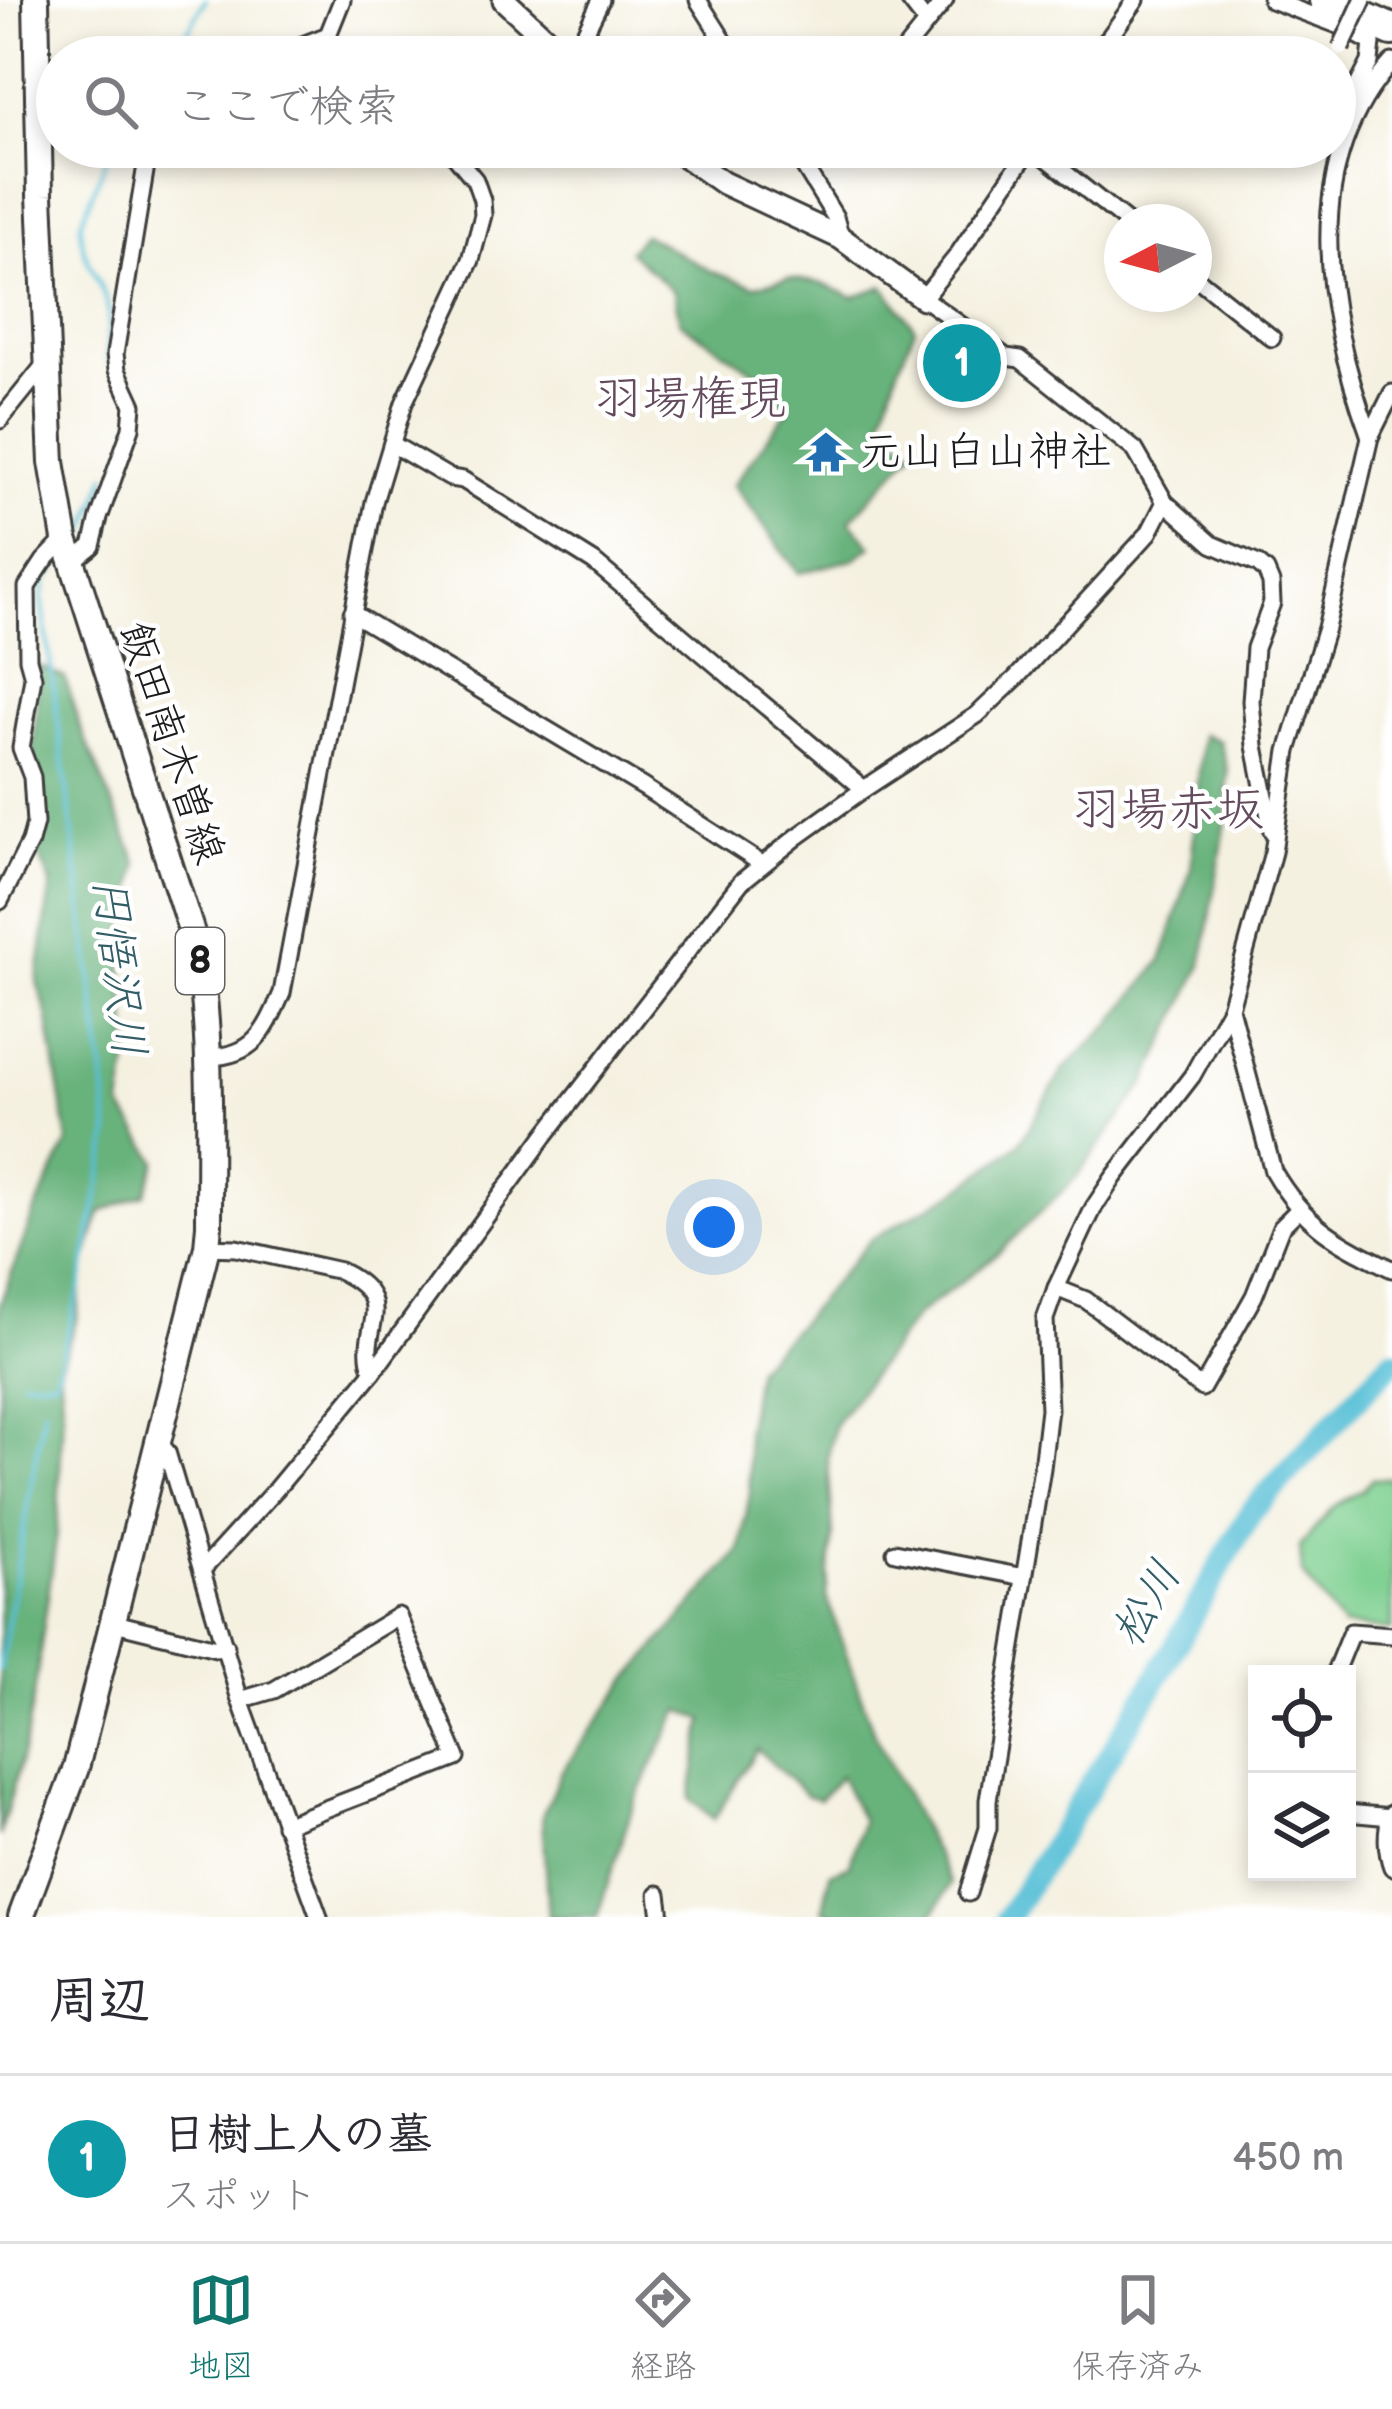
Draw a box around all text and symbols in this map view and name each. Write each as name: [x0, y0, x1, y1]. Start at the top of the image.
search box: [36, 36, 1356, 168]
icon: search: [78, 69, 144, 135]
text: ここで検索: [174, 80, 399, 135]
north arrow: [1104, 204, 1212, 312]
pin: 1: [923, 318, 1001, 408]
district label: 羽場権現: [594, 371, 786, 428]
place label: 元山白山神社: [860, 427, 1112, 478]
temple icon: 元山白山神社: [803, 429, 849, 475]
street label: 飯田南木曽線: [108, 615, 234, 871]
district label: 羽場赤坂: [1072, 782, 1264, 839]
water label: 円悟沢川: [80, 874, 156, 1060]
road number: 8: [176, 928, 224, 994]
your location: [684, 1197, 744, 1257]
water label: 松川: [1100, 1551, 1194, 1657]
map controls: [1248, 1665, 1356, 1881]
button: locate: [1248, 1665, 1356, 1773]
button: layers: [1248, 1773, 1356, 1881]
text: 周辺: [48, 1971, 150, 2032]
text: 日樹上人の墓: [162, 2108, 432, 2163]
text: 1: [79, 2135, 95, 2182]
text: 450 m: [1232, 2135, 1344, 2182]
text: スポット: [162, 2173, 318, 2220]
tab: 地図: [188, 2267, 254, 2387]
tab: 経路: [630, 2267, 696, 2387]
tab: 保存済み: [1072, 2267, 1204, 2387]

